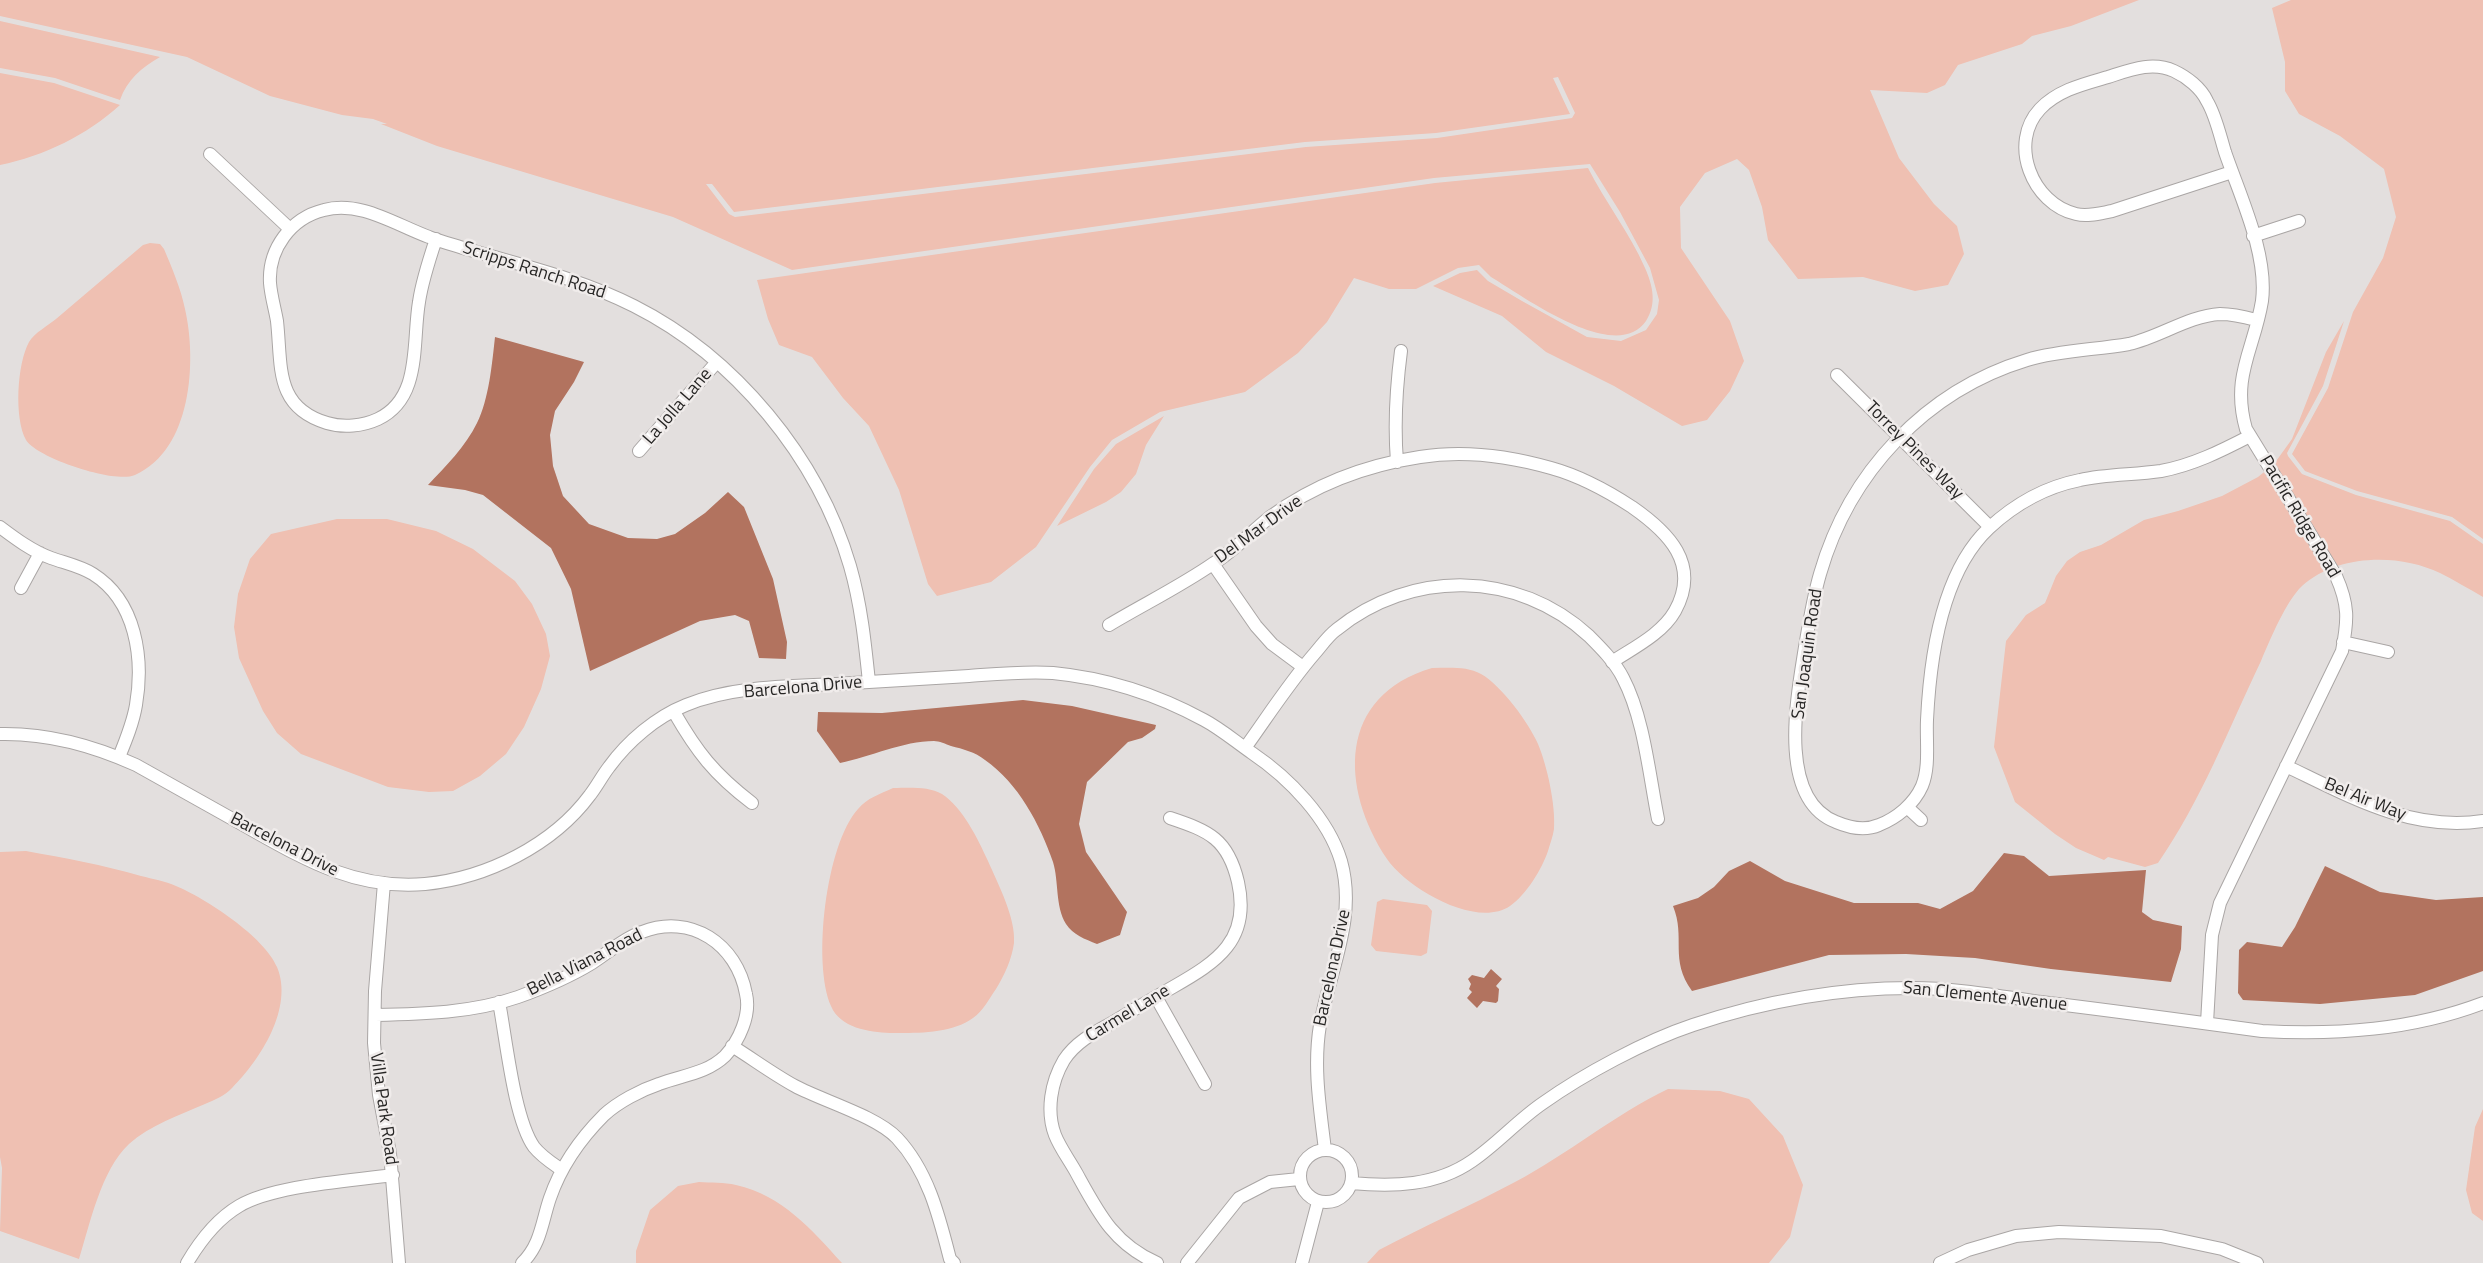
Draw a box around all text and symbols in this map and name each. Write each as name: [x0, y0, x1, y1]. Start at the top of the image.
street label: Scripps Ranch Road: [460, 238, 608, 304]
street label: La Jolla Lane: [639, 364, 717, 450]
street label: Torrey Pines Way: [1860, 397, 1968, 505]
street label: Pacific Ridge Road: [2254, 452, 2344, 582]
street label: Del Mar Drive: [1211, 491, 1307, 569]
street label: San Joaquin Road: [1788, 587, 1828, 721]
street label: Barcelona Drive: [743, 672, 863, 704]
street label: Bel Air Way: [2321, 774, 2409, 826]
street label: Barcelona Drive: [226, 808, 342, 882]
street label: Barcelona Drive: [1310, 908, 1356, 1028]
street label: Bella Viana Road: [524, 925, 646, 1001]
street label: San Clemente Avenue: [1902, 978, 2068, 1016]
street label: Carmel Lane: [1082, 981, 1174, 1047]
street label: Villa Park Road: [364, 1052, 402, 1166]

